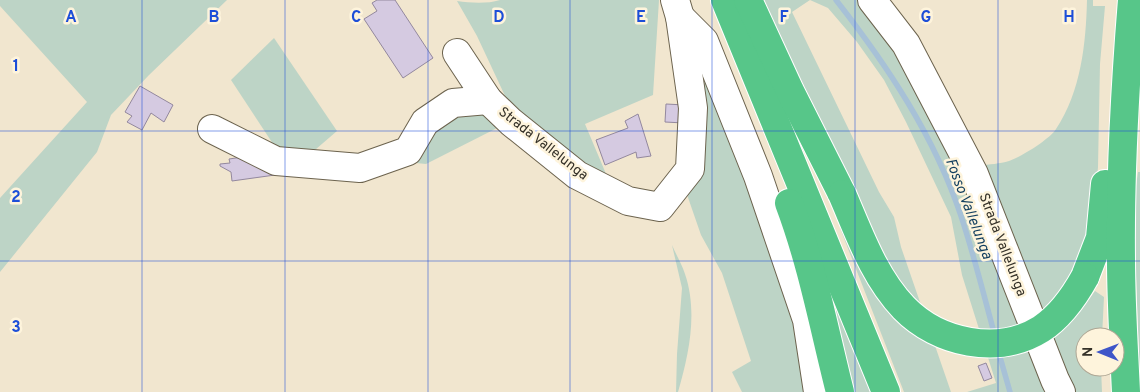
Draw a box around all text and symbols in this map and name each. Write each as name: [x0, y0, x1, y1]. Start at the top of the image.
text: A: [65, 8, 77, 28]
text: B: [208, 8, 220, 28]
text: C: [351, 8, 361, 28]
text: D: [493, 8, 505, 28]
text: E: [636, 8, 646, 28]
text: F: [779, 8, 789, 28]
text: G: [921, 8, 931, 28]
text: H: [1063, 8, 1075, 28]
text: 1: [13, 57, 19, 77]
street label: Strada Vallelunga: [495, 104, 591, 184]
water label: Fosso Vallelunga: [940, 156, 996, 262]
text: 2: [11, 188, 21, 208]
street label: Strada Vallelunga: [975, 191, 1029, 299]
text: 3: [11, 318, 21, 338]
north arrow: [1075, 327, 1125, 377]
text: N: [1080, 347, 1097, 357]

